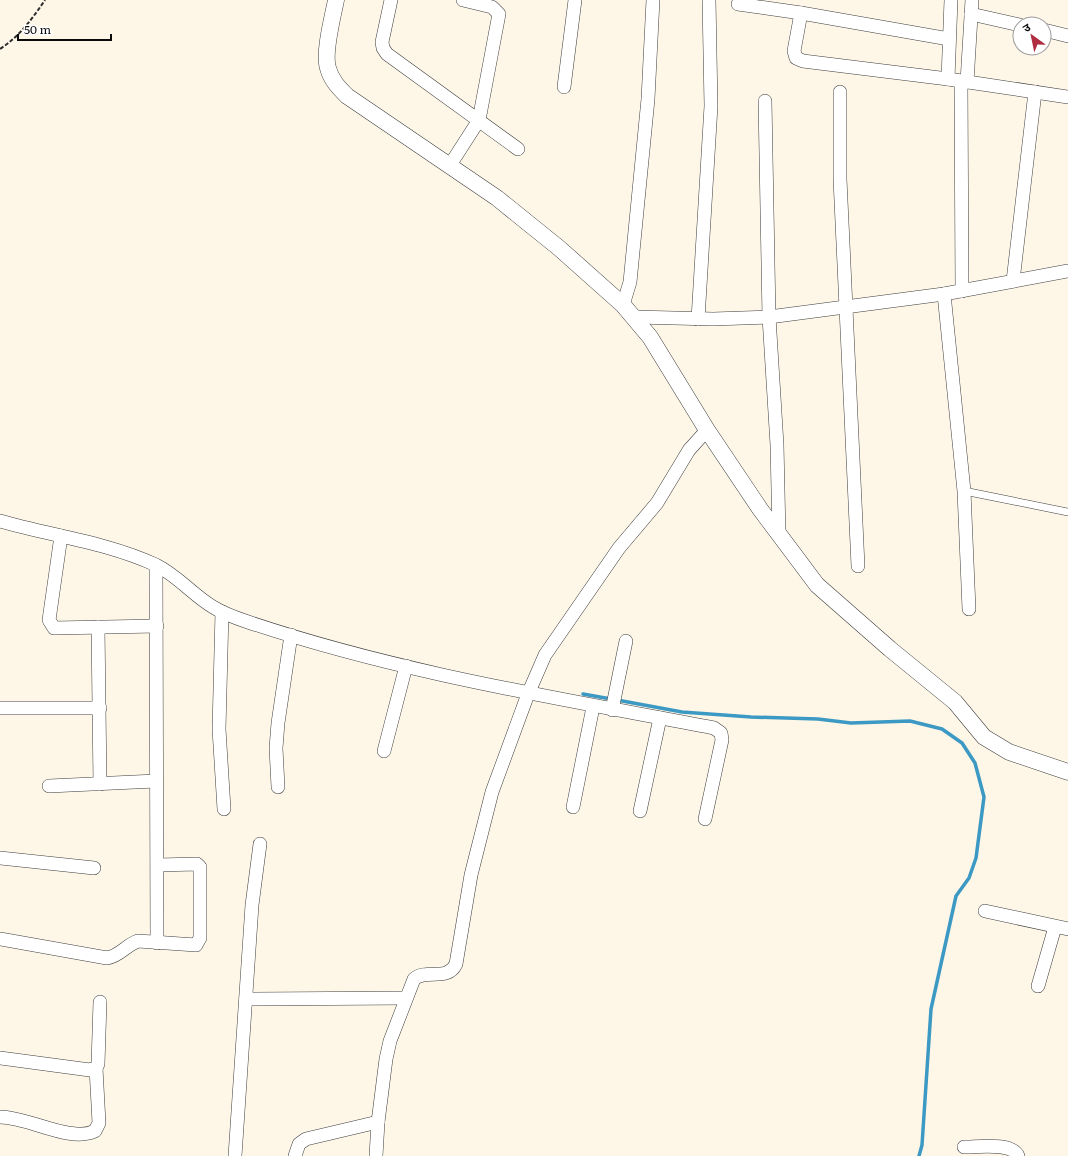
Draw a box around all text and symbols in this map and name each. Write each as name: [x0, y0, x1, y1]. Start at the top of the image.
scale bar: [18, 16, 111, 42]
north arrow: [1012, 16, 1052, 56]
text: उ: [1019, 18, 1034, 35]
text: 50 m: [24, 20, 51, 38]

